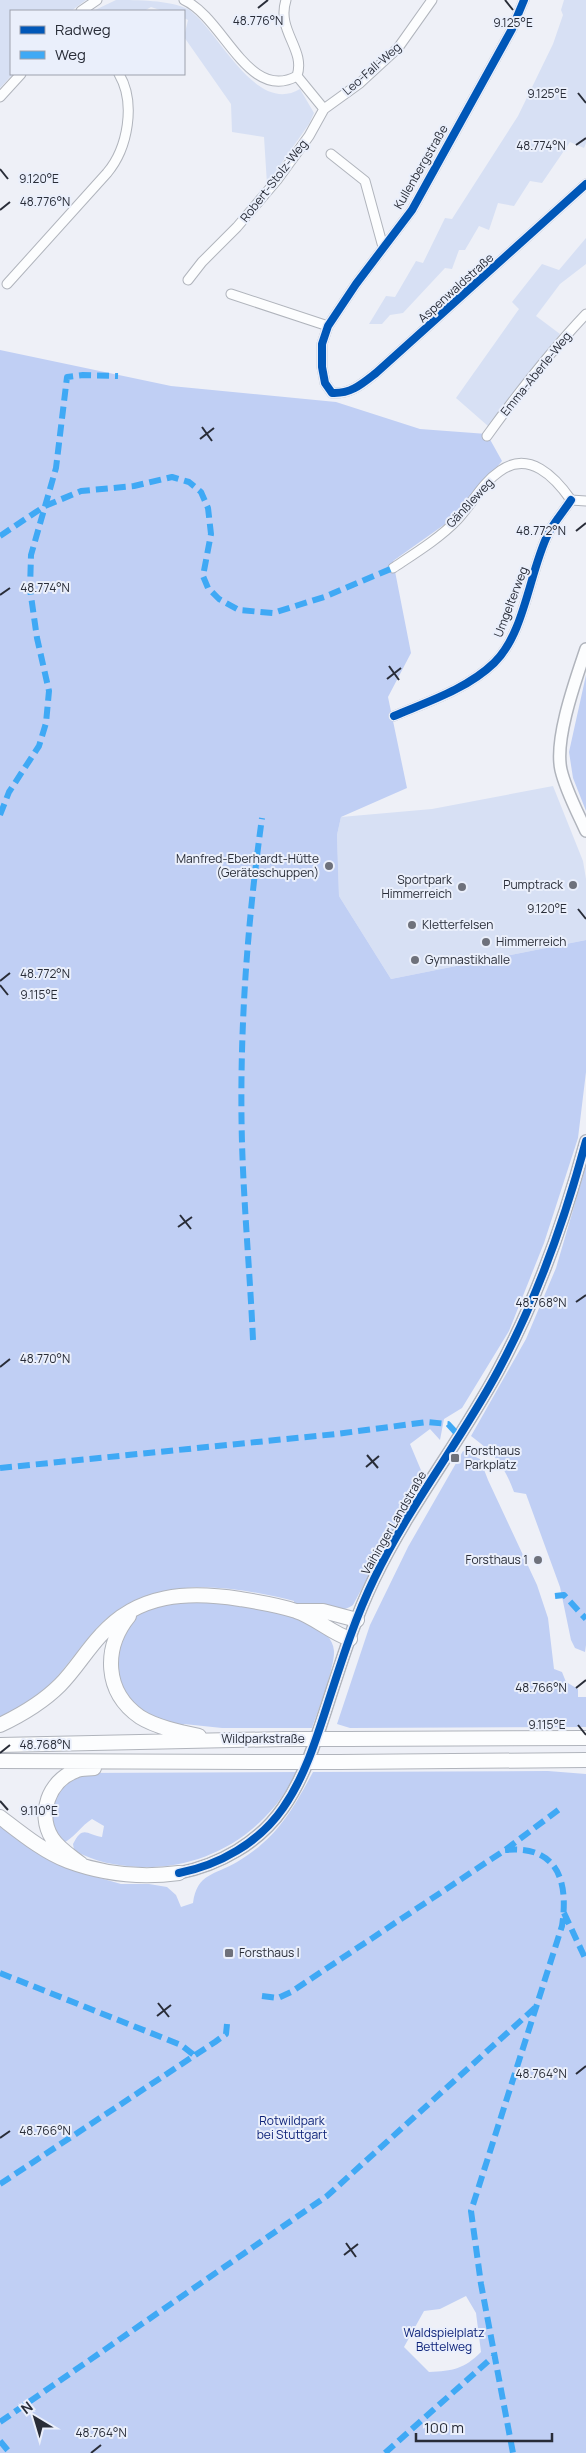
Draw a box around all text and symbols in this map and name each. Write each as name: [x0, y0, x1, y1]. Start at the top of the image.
legend: [10, 10, 185, 75]
text: 48.776°N: [233, 12, 283, 29]
text: 9.125°E: [493, 14, 533, 31]
text: Radweg: [55, 19, 111, 40]
street label: Leo-Fall-Weg: [339, 38, 405, 99]
text: Weg: [55, 44, 86, 65]
text: 9.125°E: [527, 85, 567, 102]
street label: Kullenbergstraße: [390, 121, 452, 212]
street label: Robert-Stolz-Weg: [236, 136, 311, 225]
text: 48.774°N: [516, 137, 566, 154]
text: 9.120°E: [19, 170, 59, 187]
text: 48.776°N: [20, 193, 70, 210]
street label: Aspenwaldstraße: [414, 249, 497, 326]
street label: Emma-Aberle-Weg: [496, 328, 575, 419]
street label: Gänßleweg: [442, 474, 497, 531]
text: 48.772°N: [516, 522, 566, 539]
street label: Umgelterweg: [489, 564, 532, 640]
text: 48.774°N: [20, 579, 70, 596]
place label: Manfred-Eberhardt-Hütte (Geräteschuppen): [176, 850, 319, 881]
marker: Manfred-Eberhardt-Hütte (Geräteschuppen): [323, 860, 335, 872]
place label: Sportpark Himmerreich: [382, 871, 453, 902]
place label: Pumptrack: [503, 876, 564, 893]
marker: Pumptrack: [567, 879, 579, 891]
marker: Sportpark Himmerreich: [456, 881, 468, 893]
text: 9.120°E: [527, 900, 567, 917]
place label: Kletterfelsen: [422, 916, 493, 933]
marker: Kletterfelsen: [406, 919, 418, 931]
place label: Himmerreich: [496, 933, 566, 950]
marker: Himmerreich: [480, 936, 492, 948]
place label: Gymnastikhalle: [425, 951, 510, 968]
marker: Gymnastikhalle: [409, 954, 421, 966]
text: 48.772°N: [20, 965, 70, 982]
text: 9.115°E: [20, 986, 58, 1003]
text: 48.768°N: [515, 1294, 567, 1311]
text: 48.770°N: [20, 1350, 70, 1367]
place label: Forsthaus Parkplatz: [465, 1442, 520, 1473]
marker: Forsthaus Parkplatz: [449, 1452, 461, 1464]
street label: Vaihinger Landstraße: [357, 1468, 430, 1578]
place label: Forsthaus 1: [466, 1551, 528, 1568]
marker: Forsthaus 1: [532, 1554, 544, 1566]
text: 48.766°N: [515, 1679, 567, 1696]
text: 9.115°E: [528, 1716, 566, 1733]
street label: Wildparkstraße: [221, 1730, 305, 1747]
text: 48.768°N: [19, 1736, 71, 1753]
text: 9.110°E: [20, 1802, 58, 1819]
place label: Forsthaus I: [239, 1944, 300, 1961]
marker: Forsthaus I: [223, 1947, 235, 1959]
text: 48.764°N: [515, 2065, 567, 2082]
park label: Rotwildpark bei Stuttgart: [257, 2112, 327, 2143]
text: 48.766°N: [19, 2122, 71, 2139]
park label: Waldspielplatz Bettelweg: [403, 2324, 485, 2355]
north arrow: [10, 2393, 60, 2443]
text: N: [17, 2397, 37, 2418]
scale bar: [416, 2410, 552, 2442]
text: 100 m: [424, 2417, 464, 2438]
text: 48.764°N: [75, 2424, 127, 2441]

